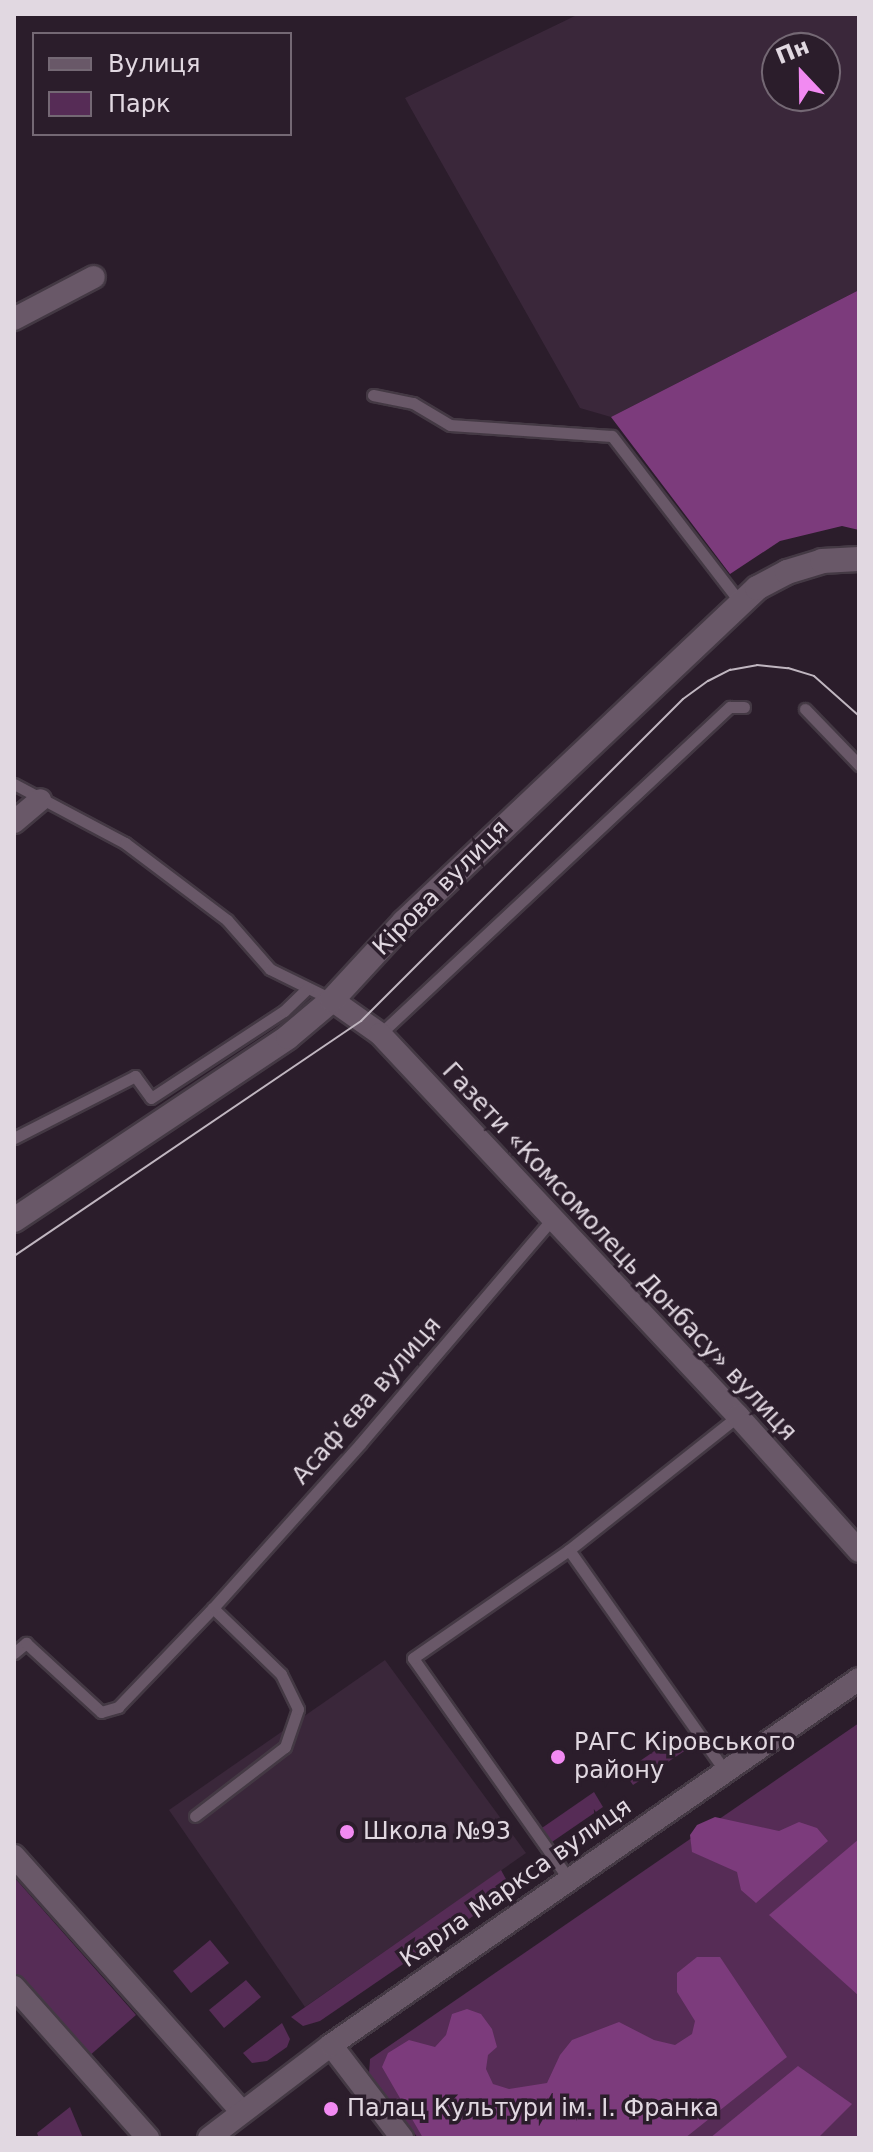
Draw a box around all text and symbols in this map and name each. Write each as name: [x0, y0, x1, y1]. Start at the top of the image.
legend: [32, 32, 292, 136]
north arrow: [761, 32, 841, 112]
text: Пн: [772, 33, 813, 69]
text: Вулиця: [108, 50, 200, 78]
text: Парк: [108, 90, 170, 118]
street label: Кірова вулиця: [367, 814, 515, 962]
street label: Газети «Комсомолець Донбасу» вулиця: [436, 1057, 802, 1447]
street label: Асаф’єва вулиця: [287, 1311, 447, 1491]
place label: РАГС Кіровського району: [574, 1729, 795, 1785]
marker: РАГС Кіровського району: [549, 1748, 567, 1766]
street label: Карла Маркса вулиця: [395, 1792, 637, 1974]
place label: Школа №93: [363, 1818, 511, 1846]
marker: Школа №93: [338, 1823, 356, 1841]
place label: Палац Культури ім. І. Франка: [347, 2095, 719, 2123]
marker: Палац Культури ім. І. Франка: [322, 2100, 340, 2118]

